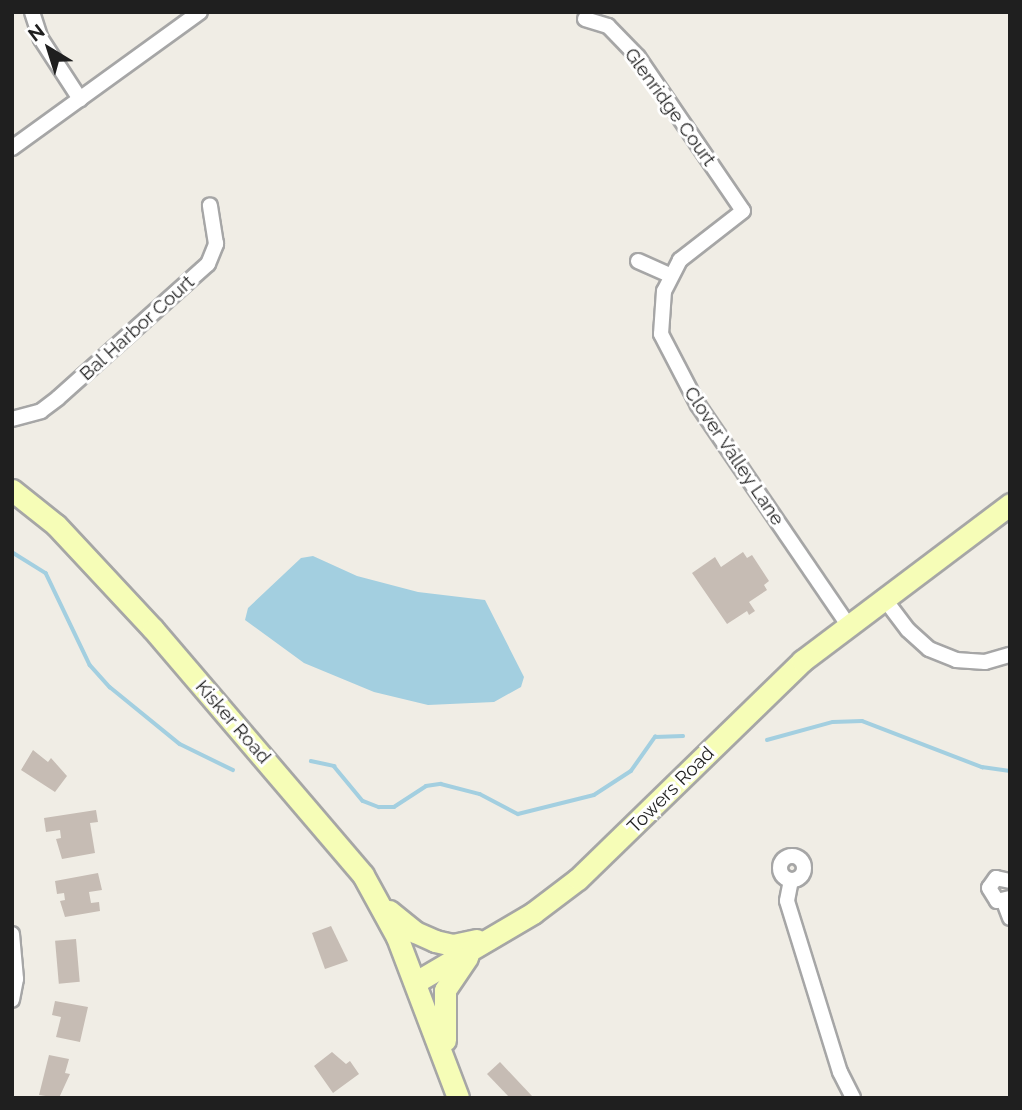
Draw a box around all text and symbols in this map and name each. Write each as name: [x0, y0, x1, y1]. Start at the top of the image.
north arrow: [14, 14, 84, 84]
text: N: [24, 19, 49, 46]
street label: Glenridge Court: [620, 44, 720, 170]
street label: Bal Harbor Court: [75, 270, 199, 386]
street label: Clover Valley Lane: [679, 382, 789, 530]
street label: Kisker Road: [191, 676, 275, 768]
street label: Towers Road: [623, 742, 719, 838]

